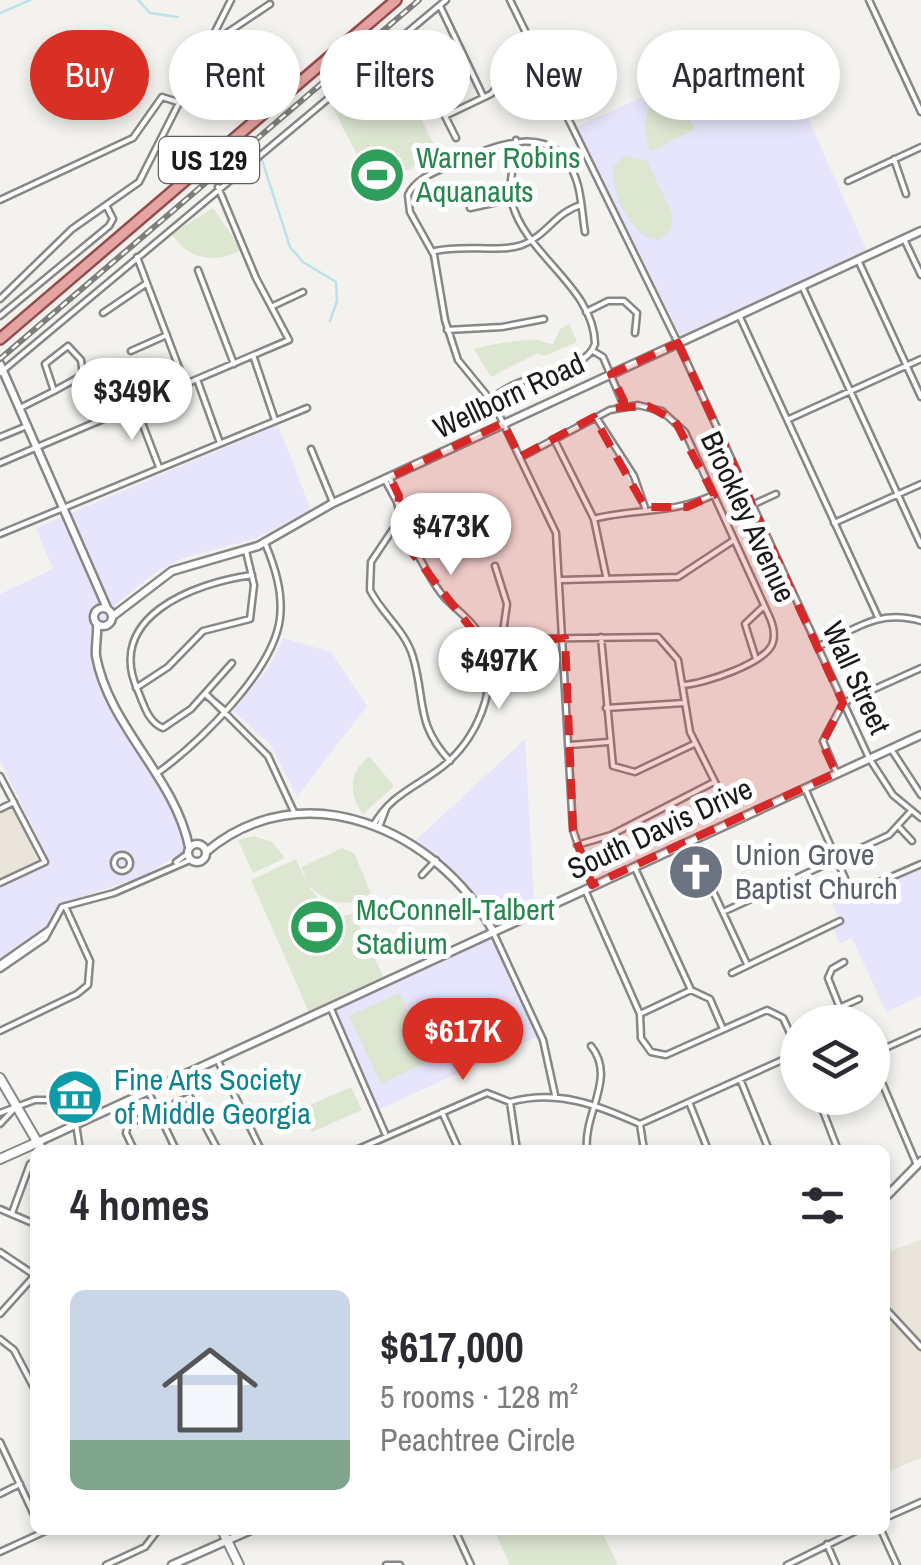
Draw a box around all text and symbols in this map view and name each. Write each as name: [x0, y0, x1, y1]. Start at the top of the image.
chip: Buy: [30, 30, 149, 120]
chip: Rent: [169, 30, 300, 120]
chip: Filters: [320, 30, 470, 120]
chip: New: [490, 30, 617, 120]
chip: Apartment: [637, 30, 840, 120]
road number: US 129: [159, 137, 259, 183]
place label: Warner Robins Aquanauts: [415, 137, 581, 211]
sports icon: Warner Robins Aquanauts: [347, 145, 407, 205]
street label: Wellborn Road: [427, 343, 591, 448]
pin: $349K: [62, 358, 202, 443]
text: $349K: [93, 369, 171, 412]
street label: Brookley Avenue: [692, 425, 806, 609]
pin: $473K: [381, 493, 521, 578]
text: $473K: [412, 504, 490, 547]
street label: Wall Street: [814, 615, 900, 740]
pin: $497K: [429, 627, 569, 712]
text: $497K: [460, 638, 538, 681]
street label: South Davis Drive: [561, 768, 758, 888]
place label: Union Grove Baptist Church: [735, 834, 898, 908]
church icon: Union Grove Baptist Church: [666, 842, 726, 902]
place label: McConnell-Talbert Stadium: [356, 889, 555, 963]
sports icon: McConnell-Talbert Stadium: [287, 897, 347, 957]
pin: $617K: [393, 998, 533, 1083]
map controls: [780, 1005, 890, 1115]
button: layers: [780, 1005, 890, 1115]
text: $617K: [424, 1009, 502, 1052]
place label: Fine Arts Society of Middle Georgia: [114, 1059, 311, 1133]
museum icon: Fine Arts Society of Middle Georgia: [45, 1067, 105, 1127]
text: 4 homes: [70, 1177, 210, 1233]
icon: filters: [795, 1178, 850, 1233]
text: $617,000: [380, 1319, 524, 1375]
icon: home: [150, 1330, 270, 1450]
text: 5 rooms · 128 m²: [380, 1375, 578, 1418]
text: Peachtree Circle: [380, 1418, 575, 1461]

